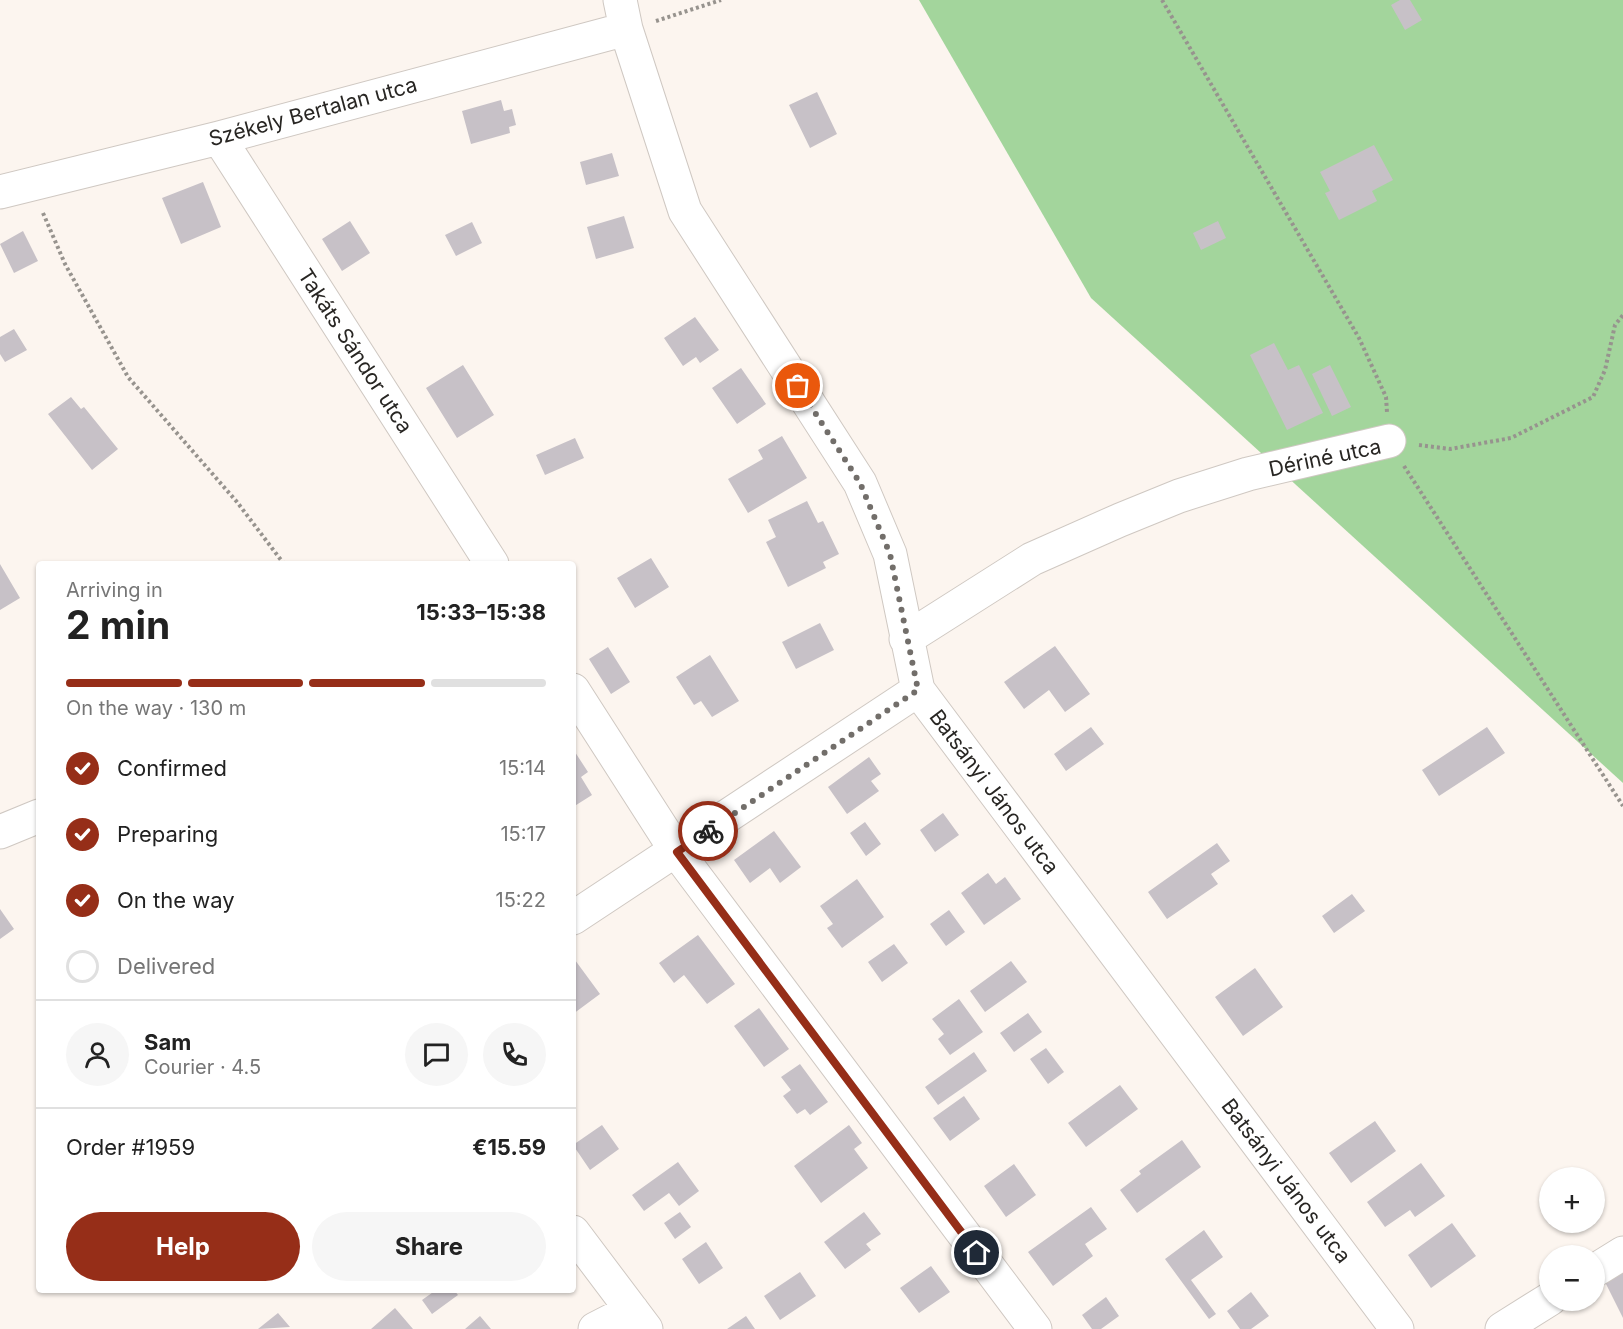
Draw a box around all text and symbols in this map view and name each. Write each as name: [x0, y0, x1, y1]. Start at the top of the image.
street label: Székely Bertalan utca: [206, 72, 420, 151]
street label: Takáts Sándor utca: [293, 264, 418, 438]
pin: [772, 360, 823, 411]
icon: bag: [781, 369, 814, 402]
street label: Dériné utca: [1266, 433, 1383, 482]
text: Arriving in: [66, 578, 163, 602]
text: 15:33–15:38: [416, 599, 546, 625]
text: 2 min: [66, 601, 170, 648]
text: On the way · 130 m: [66, 696, 246, 720]
street label: Batsányi János utca: [925, 705, 1064, 879]
icon: check: [66, 752, 99, 785]
text: Confirmed: [117, 755, 227, 781]
text: 15:14: [499, 756, 546, 780]
courier: [678, 801, 738, 861]
icon: bike: [692, 815, 725, 848]
icon: check: [66, 818, 99, 851]
text: Preparing: [117, 821, 218, 847]
text: 15:17: [500, 822, 546, 846]
icon: check: [66, 884, 99, 917]
text: On the way: [117, 887, 235, 913]
text: 15:22: [496, 888, 546, 912]
text: Delivered: [117, 953, 215, 979]
button: person: [66, 1023, 129, 1086]
button: chat: [405, 1023, 468, 1086]
button: phone: [483, 1023, 546, 1086]
text: Sam: [144, 1029, 191, 1055]
text: Courier · 4.5: [144, 1055, 261, 1079]
street label: Batsányi János utca: [1217, 1094, 1356, 1268]
text: Order #1959: [66, 1134, 195, 1160]
text: €15.59: [472, 1134, 546, 1160]
map controls: [1539, 1167, 1605, 1311]
button: +: [1539, 1167, 1605, 1233]
button: Help: [66, 1212, 300, 1281]
button: Share: [312, 1212, 546, 1281]
pin: [951, 1227, 1002, 1278]
icon: home: [960, 1236, 993, 1269]
button: −: [1539, 1245, 1605, 1311]

